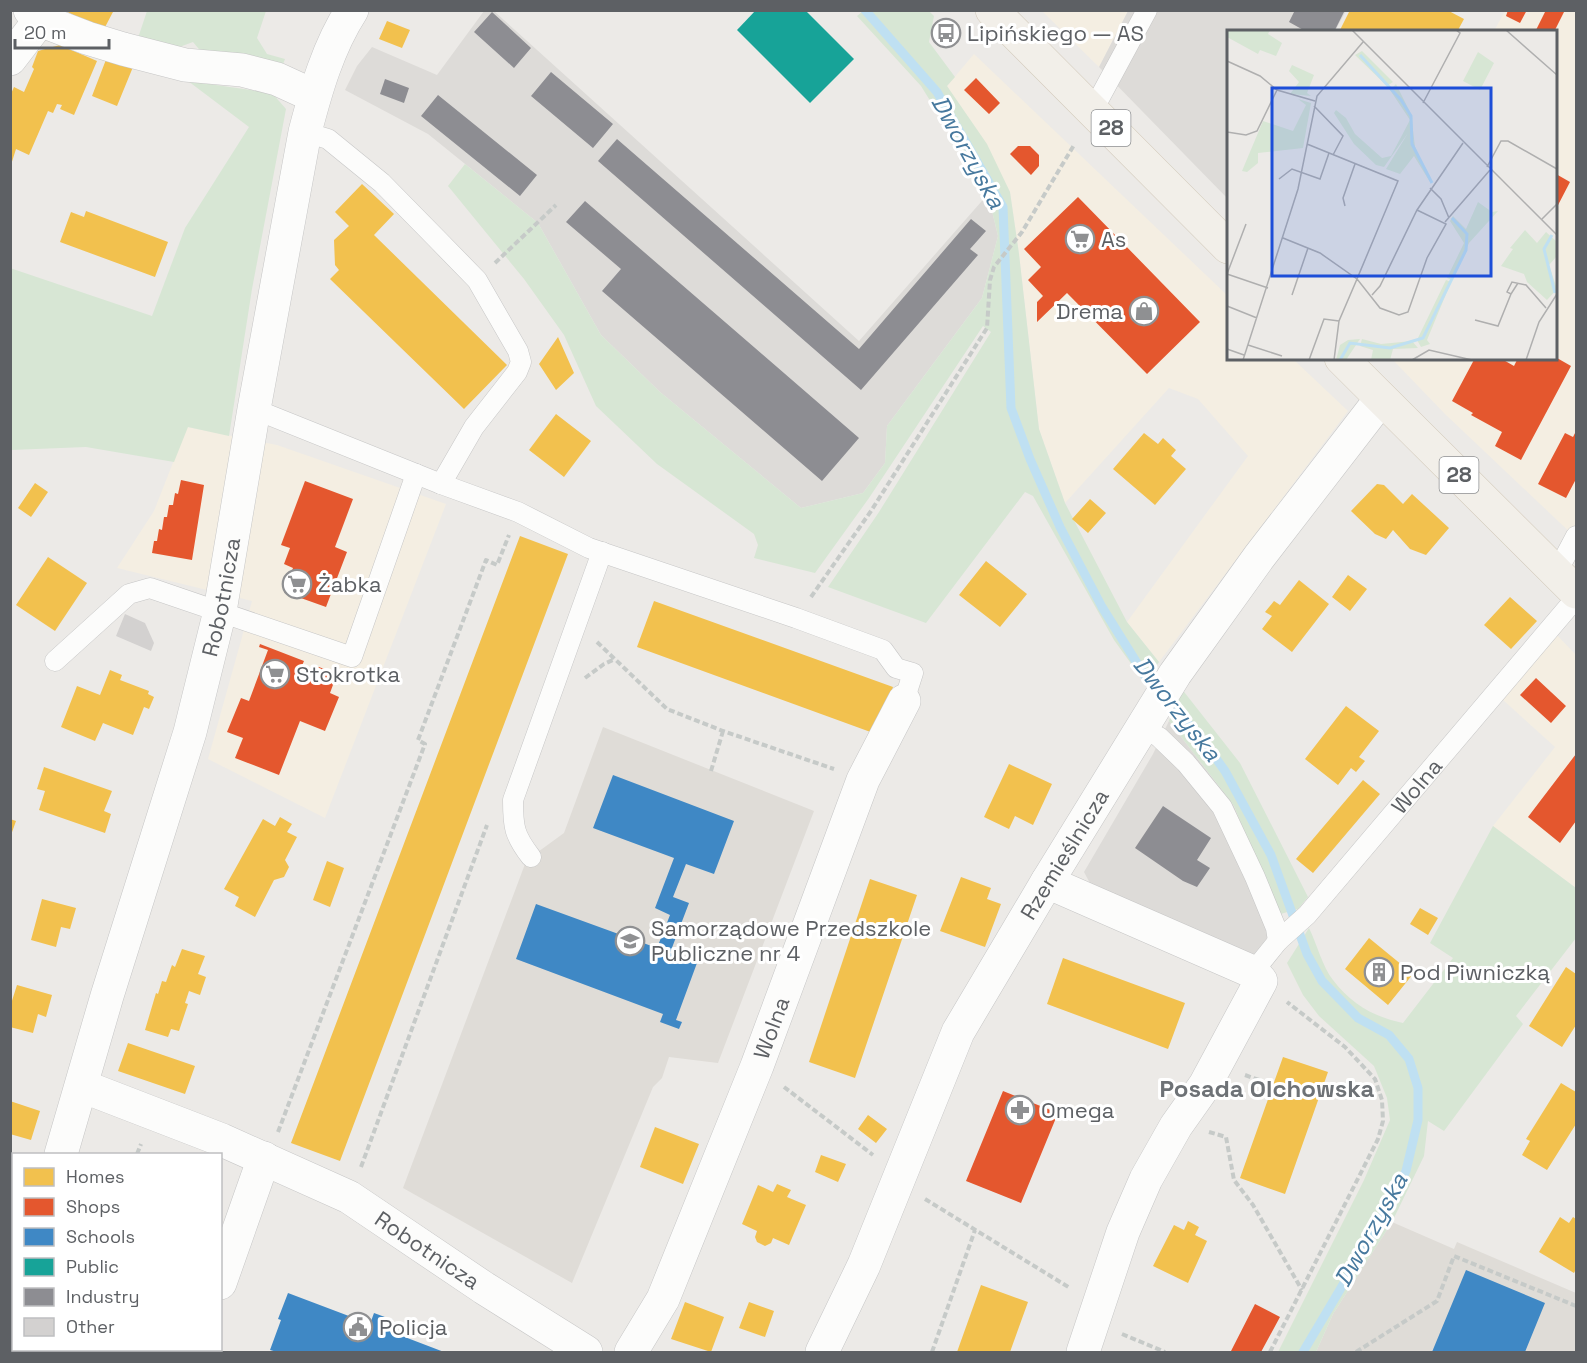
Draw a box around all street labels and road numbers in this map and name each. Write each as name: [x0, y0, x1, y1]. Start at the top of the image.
road number: 28: [1092, 110, 1130, 146]
road number: 28: [1440, 457, 1478, 493]
street label: Robotnicza: [195, 535, 246, 659]
street label: Wolna: [1385, 752, 1448, 819]
street label: Rzemieślnicza: [1014, 783, 1115, 925]
street label: Wolna: [747, 992, 796, 1063]
street label: Robotnicza: [370, 1205, 486, 1295]

